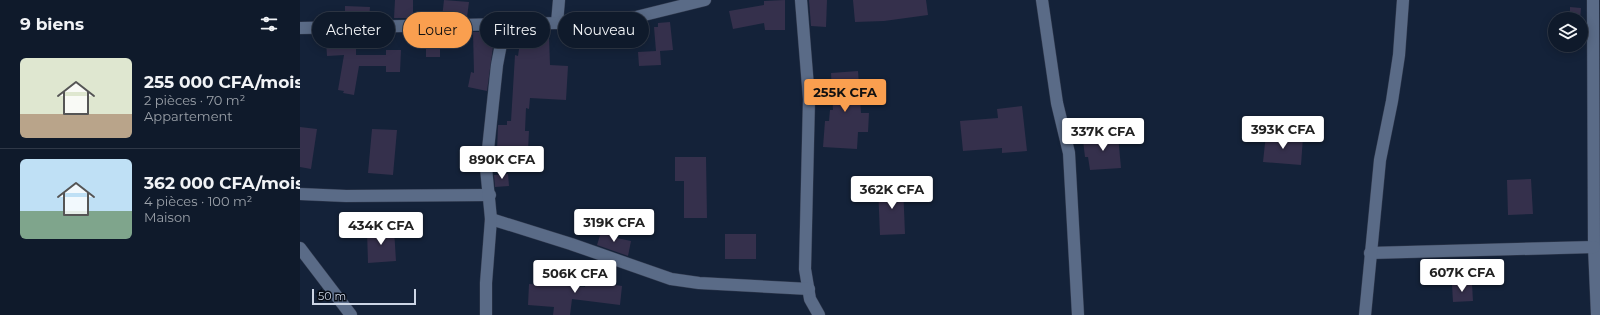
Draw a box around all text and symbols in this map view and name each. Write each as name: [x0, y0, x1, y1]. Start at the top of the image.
chip: Acheter: [312, 12, 395, 48]
chip: Louer: [403, 12, 472, 48]
chip: Filtres: [480, 12, 550, 48]
chip: Nouveau: [558, 12, 649, 48]
map controls: [1548, 12, 1588, 52]
button: layers: [1548, 12, 1588, 52]
icon: filters: [258, 13, 280, 35]
text: 9 biens: [20, 14, 84, 34]
text: 255 000 CFA/mois: [144, 72, 303, 92]
icon: home: [52, 74, 100, 122]
pin: 255K CFA: [804, 79, 886, 113]
text: 255K CFA: [813, 84, 877, 100]
text: 2 pièces · 70 m²: [144, 92, 245, 108]
text: Appartement: [144, 108, 233, 124]
pin: 393K CFA: [1242, 116, 1324, 150]
pin: 337K CFA: [1062, 118, 1144, 152]
text: 393K CFA: [1251, 121, 1315, 137]
text: 337K CFA: [1071, 123, 1135, 139]
pin: 890K CFA: [461, 146, 543, 180]
text: 890K CFA: [469, 151, 535, 167]
text: 362 000 CFA/mois: [144, 173, 304, 193]
icon: home: [52, 175, 100, 223]
pin: 362K CFA: [851, 176, 933, 210]
text: 362K CFA: [860, 181, 924, 197]
text: 4 pièces · 100 m²: [144, 193, 252, 209]
text: Maison: [144, 209, 191, 225]
pin: 319K CFA: [573, 209, 655, 243]
pin: 434K CFA: [340, 212, 422, 246]
text: 319K CFA: [583, 214, 645, 230]
text: 434K CFA: [348, 217, 414, 233]
pin: 607K CFA: [1421, 259, 1503, 293]
pin: 506K CFA: [534, 260, 616, 294]
text: 607K CFA: [1429, 264, 1495, 280]
text: 506K CFA: [542, 265, 608, 281]
scale bar: [312, 287, 416, 306]
text: 50 m: [318, 289, 346, 303]

